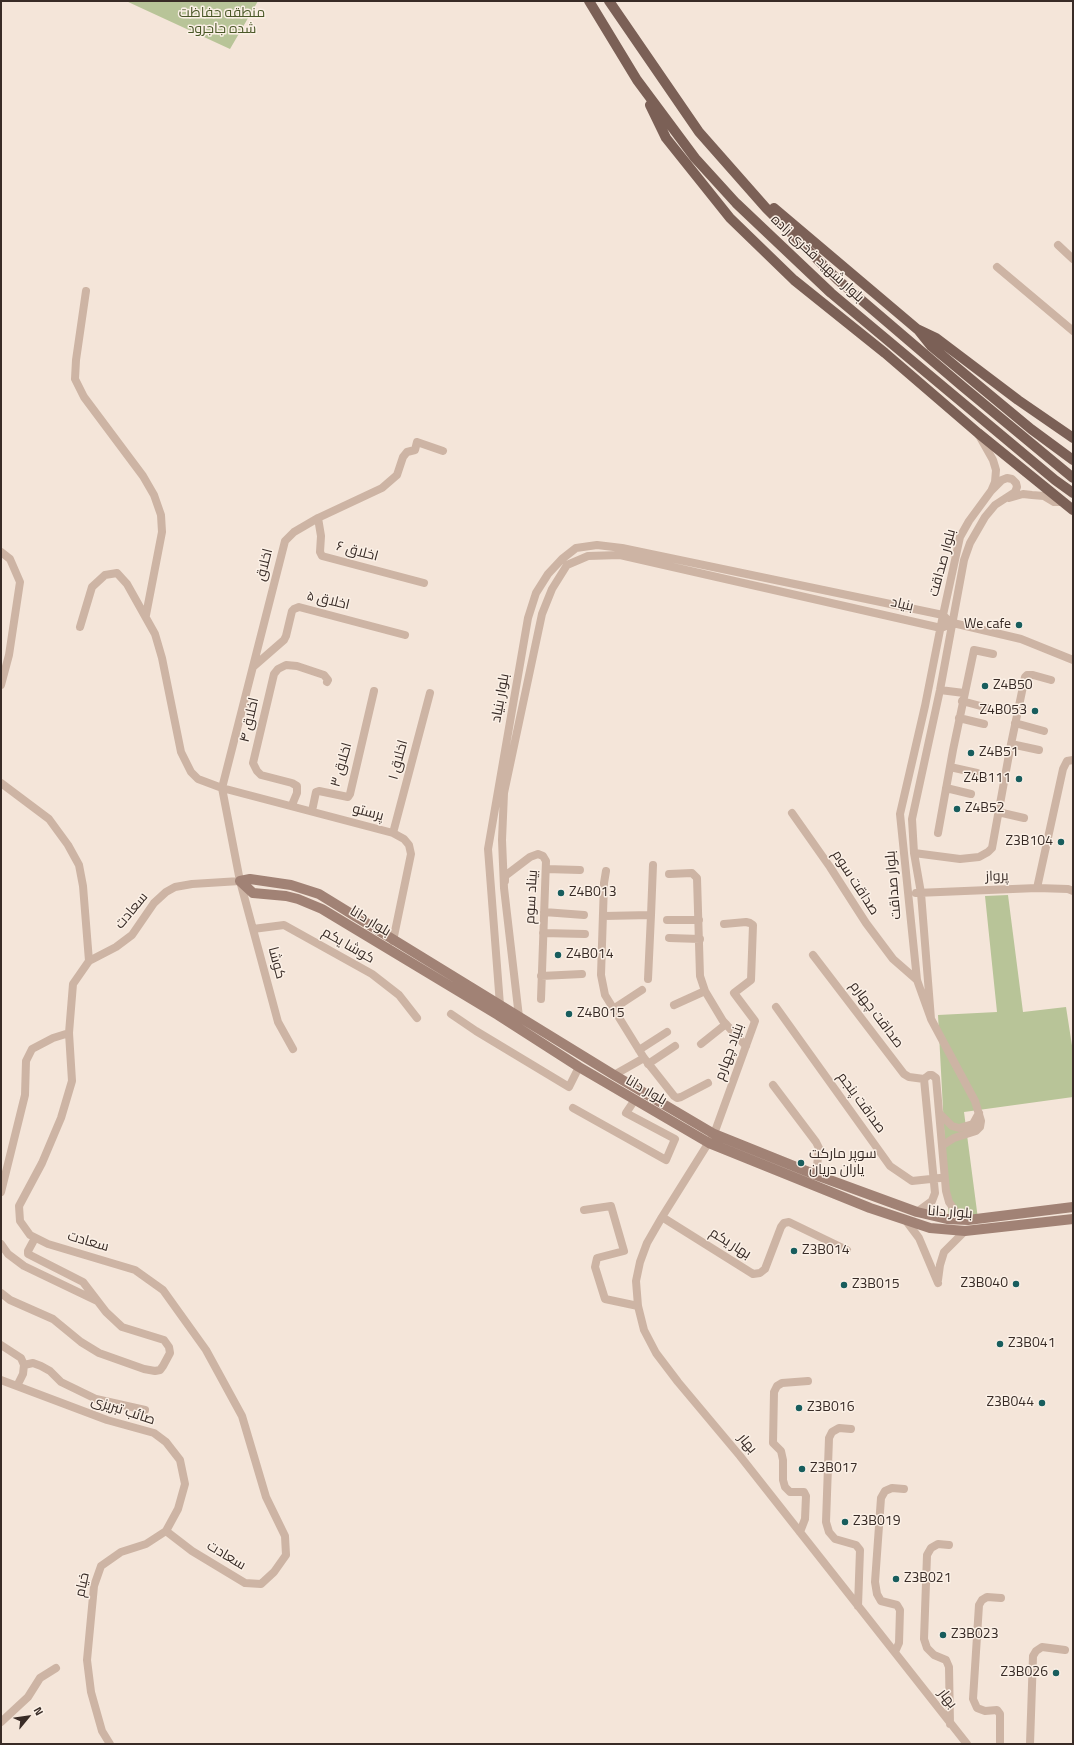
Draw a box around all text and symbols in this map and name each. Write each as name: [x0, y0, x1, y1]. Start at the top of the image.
park label: منطقه حفاظت شده جاجرود: [179, 6, 265, 38]
street label: بلوار شهید فخری زاده: [767, 211, 867, 307]
street label: بلوار صداقت: [926, 527, 960, 599]
street label: اخلاق ۶: [334, 538, 380, 566]
street label: اخلاق: [253, 547, 277, 583]
street label: اخلاق ۵: [305, 588, 351, 614]
street label: بنیاد: [889, 594, 915, 616]
place label: We cafe: [964, 617, 1011, 633]
marker: We cafe: [1014, 620, 1024, 630]
street label: بلوار بنیاد: [488, 672, 514, 724]
place label: Z4B50: [993, 678, 1033, 694]
marker: Z4B50: [980, 681, 990, 691]
street label: اخلاق ۴: [237, 696, 263, 744]
place label: Z4B053: [980, 703, 1027, 719]
marker: Z4B053: [1030, 706, 1040, 716]
street label: اخلاق ۱: [386, 738, 412, 782]
street label: اخلاق ۳: [328, 741, 356, 789]
place label: Z4B51: [979, 745, 1019, 761]
marker: Z4B51: [966, 748, 976, 758]
place label: Z4B111: [964, 771, 1011, 787]
marker: Z4B111: [1014, 774, 1024, 784]
street label: پرستو: [351, 801, 385, 825]
place label: Z4B52: [965, 801, 1005, 817]
marker: Z4B52: [952, 804, 962, 814]
place label: Z3B104: [1006, 834, 1053, 850]
marker: Z3B104: [1056, 837, 1066, 847]
street label: صداقت سوم: [828, 847, 882, 919]
street label: بلوار صداقت: [883, 850, 905, 920]
street label: پرواز: [985, 868, 1009, 886]
street label: بیناد سوم: [522, 869, 542, 925]
place label: Z4B013: [569, 885, 616, 901]
marker: Z4B013: [556, 888, 566, 898]
street label: سعادت: [112, 889, 152, 933]
street label: بلوار دانا: [346, 903, 394, 941]
street label: کوشا یکم: [319, 924, 377, 968]
street label: کوشا: [264, 945, 288, 981]
place label: Z4B014: [566, 947, 613, 963]
marker: Z4B014: [553, 950, 563, 960]
street label: صداقت چهارم: [845, 978, 907, 1052]
place label: Z4B015: [577, 1006, 624, 1022]
marker: Z4B015: [564, 1009, 574, 1019]
street label: بنیاد چهارم: [712, 1021, 748, 1083]
street label: صداقت پنجم: [833, 1069, 889, 1137]
street label: بلوار دانا: [622, 1072, 670, 1110]
place label: سوپر مارکت یاران دریان: [809, 1147, 877, 1180]
marker: سوپر مارکت یاران دریان: [796, 1158, 806, 1168]
street label: بلوار دانا: [927, 1203, 973, 1223]
street label: بهار یکم: [706, 1225, 754, 1263]
street label: سعادت: [65, 1228, 111, 1256]
place label: Z3B014: [802, 1243, 849, 1259]
marker: Z3B014: [789, 1246, 799, 1256]
place label: Z3B040: [961, 1276, 1008, 1292]
place label: Z3B015: [852, 1277, 899, 1293]
marker: Z3B040: [1011, 1279, 1021, 1289]
marker: Z3B015: [839, 1280, 849, 1290]
place label: Z3B041: [1008, 1336, 1055, 1352]
marker: Z3B041: [995, 1339, 1005, 1349]
street label: صائب تبریزی: [89, 1393, 157, 1429]
place label: Z3B044: [987, 1395, 1034, 1411]
marker: Z3B044: [1037, 1398, 1047, 1408]
place label: Z3B016: [807, 1400, 854, 1416]
marker: Z3B016: [794, 1403, 804, 1413]
street label: بهار: [734, 1431, 760, 1457]
place label: Z3B017: [810, 1461, 857, 1477]
marker: Z3B017: [797, 1464, 807, 1474]
place label: Z3B019: [853, 1514, 900, 1530]
marker: Z3B019: [840, 1517, 850, 1527]
street label: سعادت: [203, 1538, 249, 1574]
street label: خیام: [72, 1571, 94, 1599]
place label: Z3B021: [904, 1571, 951, 1587]
marker: Z3B021: [891, 1574, 901, 1584]
place label: Z3B023: [951, 1627, 998, 1643]
marker: Z3B023: [938, 1630, 948, 1640]
place label: Z3B026: [1001, 1665, 1048, 1681]
marker: Z3B026: [1051, 1668, 1061, 1678]
street label: بهار: [934, 1686, 960, 1712]
north arrow: [8, 1697, 48, 1737]
text: N: [30, 1704, 47, 1718]

